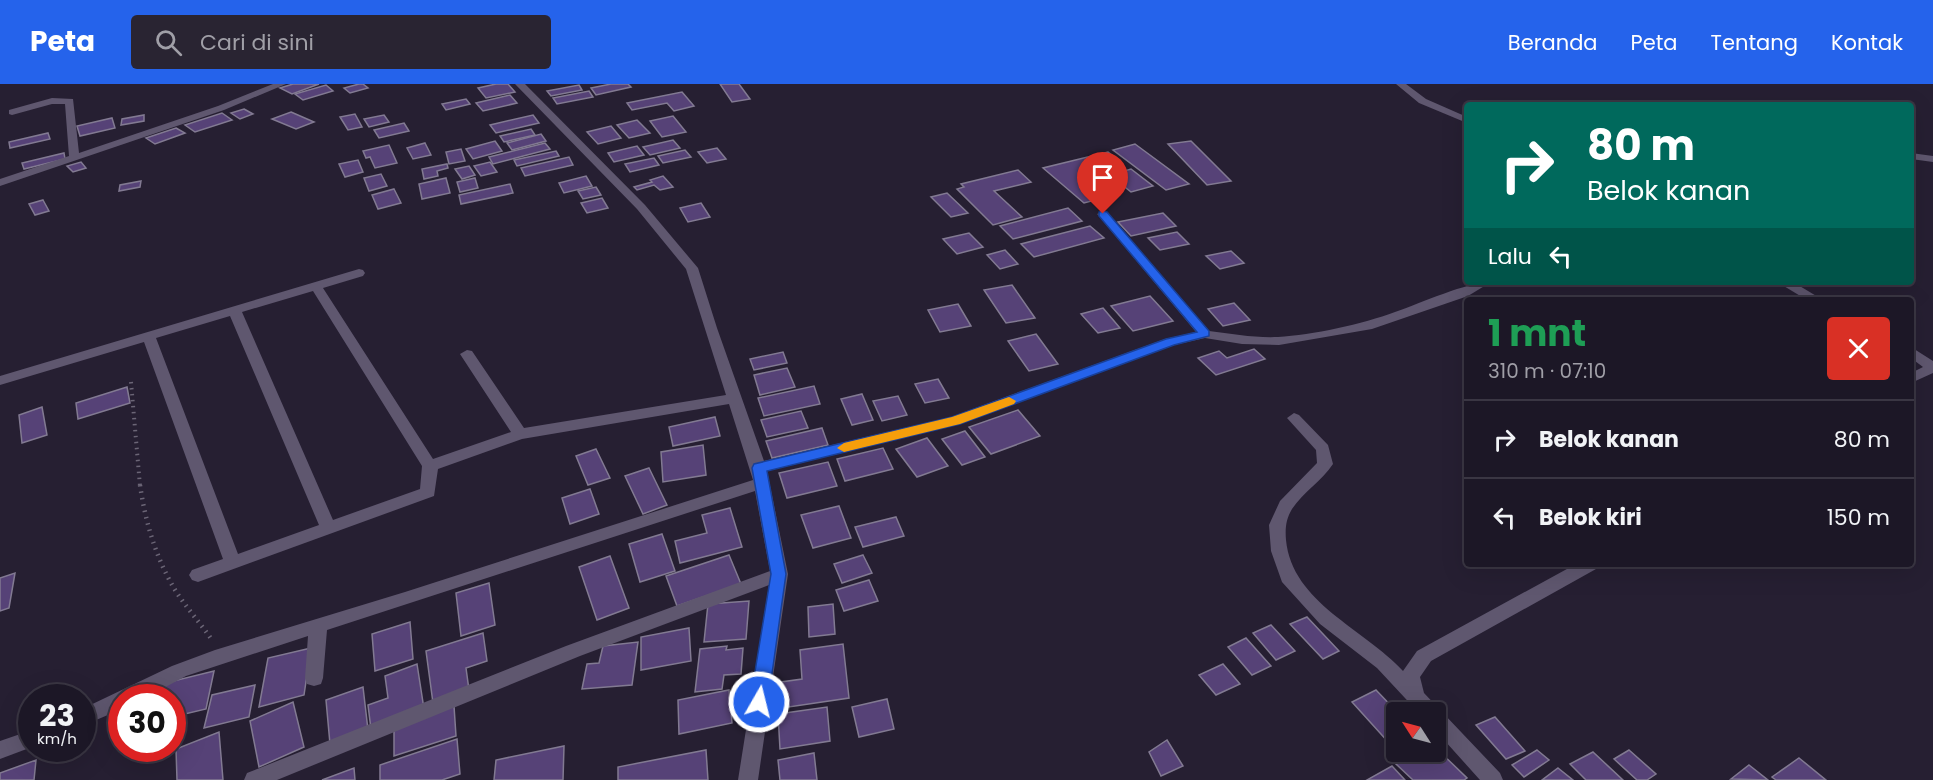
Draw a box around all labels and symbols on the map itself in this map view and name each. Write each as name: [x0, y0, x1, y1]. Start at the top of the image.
pin: [1077, 152, 1128, 214]
position arrow: [727, 670, 791, 734]
speed limit sign: 30: [108, 684, 186, 762]
north arrow: [1386, 702, 1446, 762]

